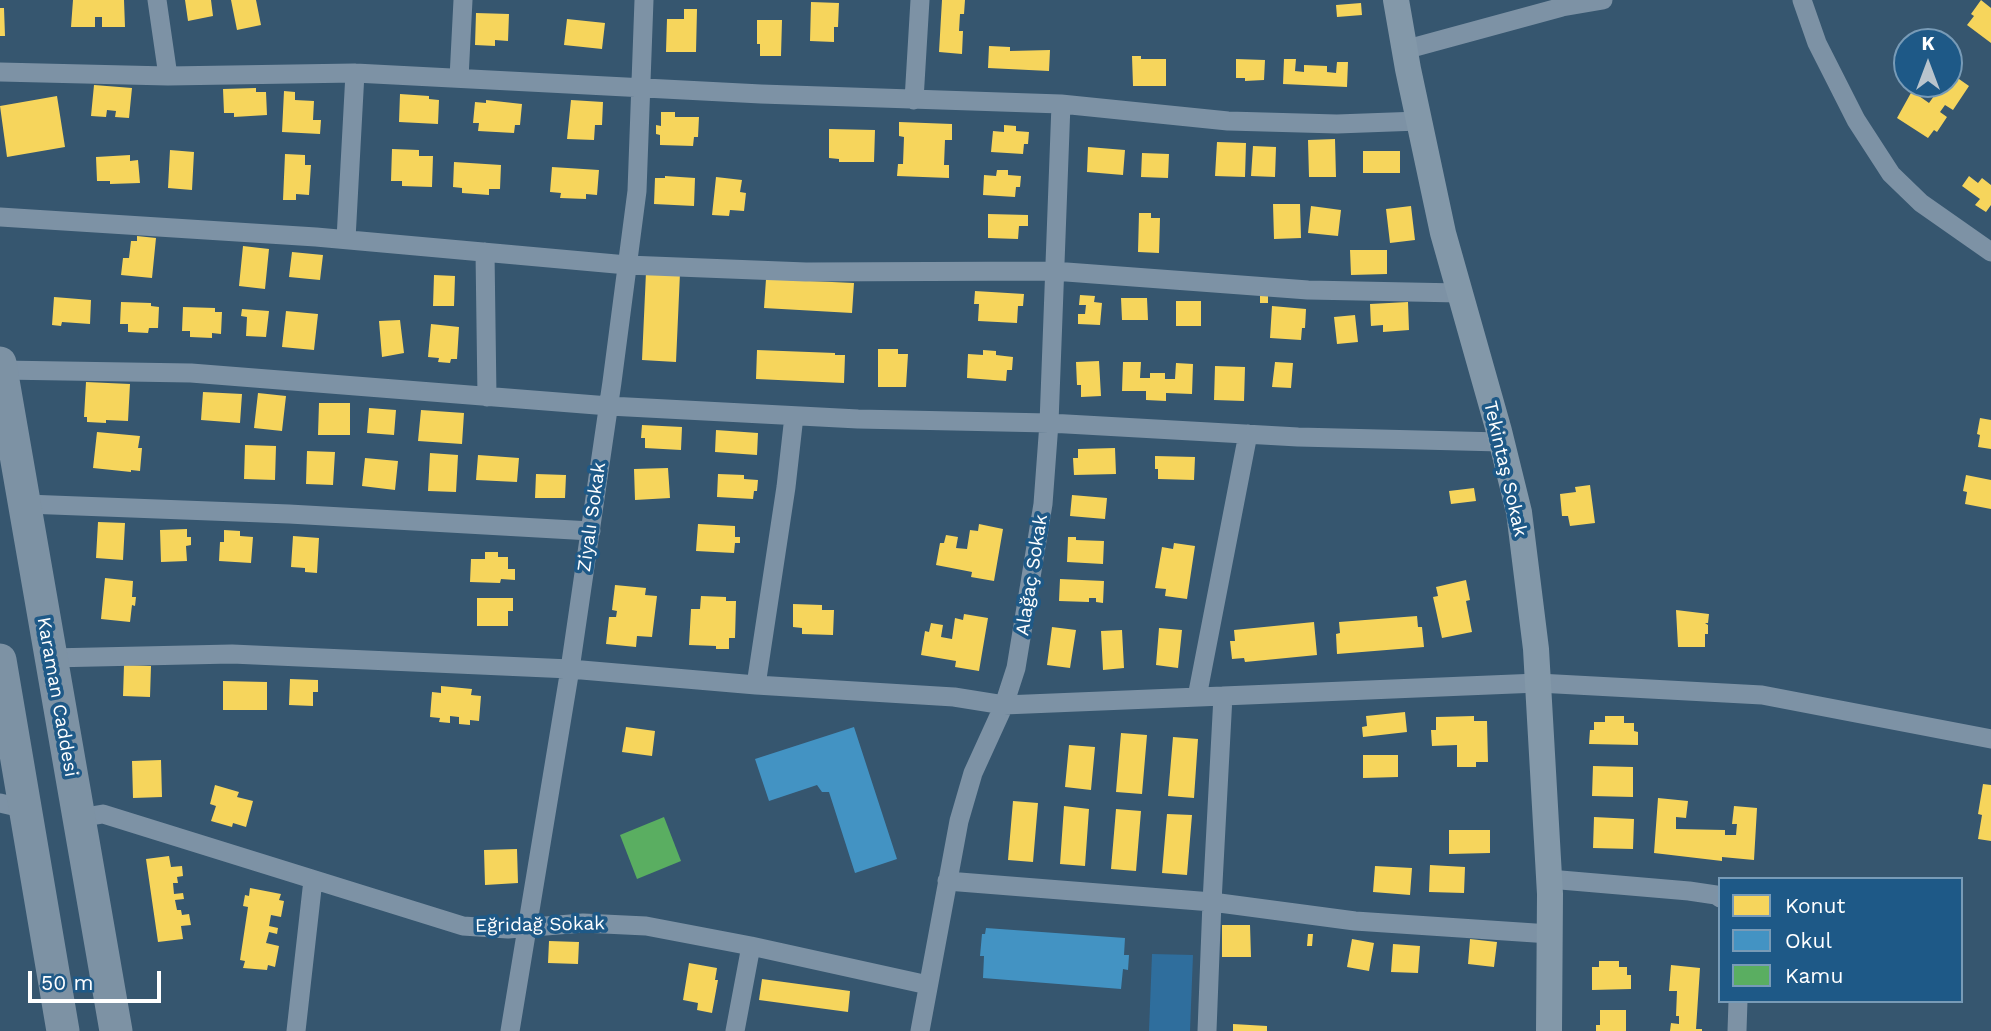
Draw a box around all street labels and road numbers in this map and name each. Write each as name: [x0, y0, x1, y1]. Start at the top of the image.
street label: Tekintaş Sokak: [1478, 399, 1532, 539]
street label: Ziyalı Sokak: [573, 461, 611, 573]
street label: Alağaç Sokak: [1011, 513, 1053, 637]
street label: Karaman Caddesi: [32, 615, 82, 779]
street label: Eğridağ Sokak: [475, 912, 605, 938]

